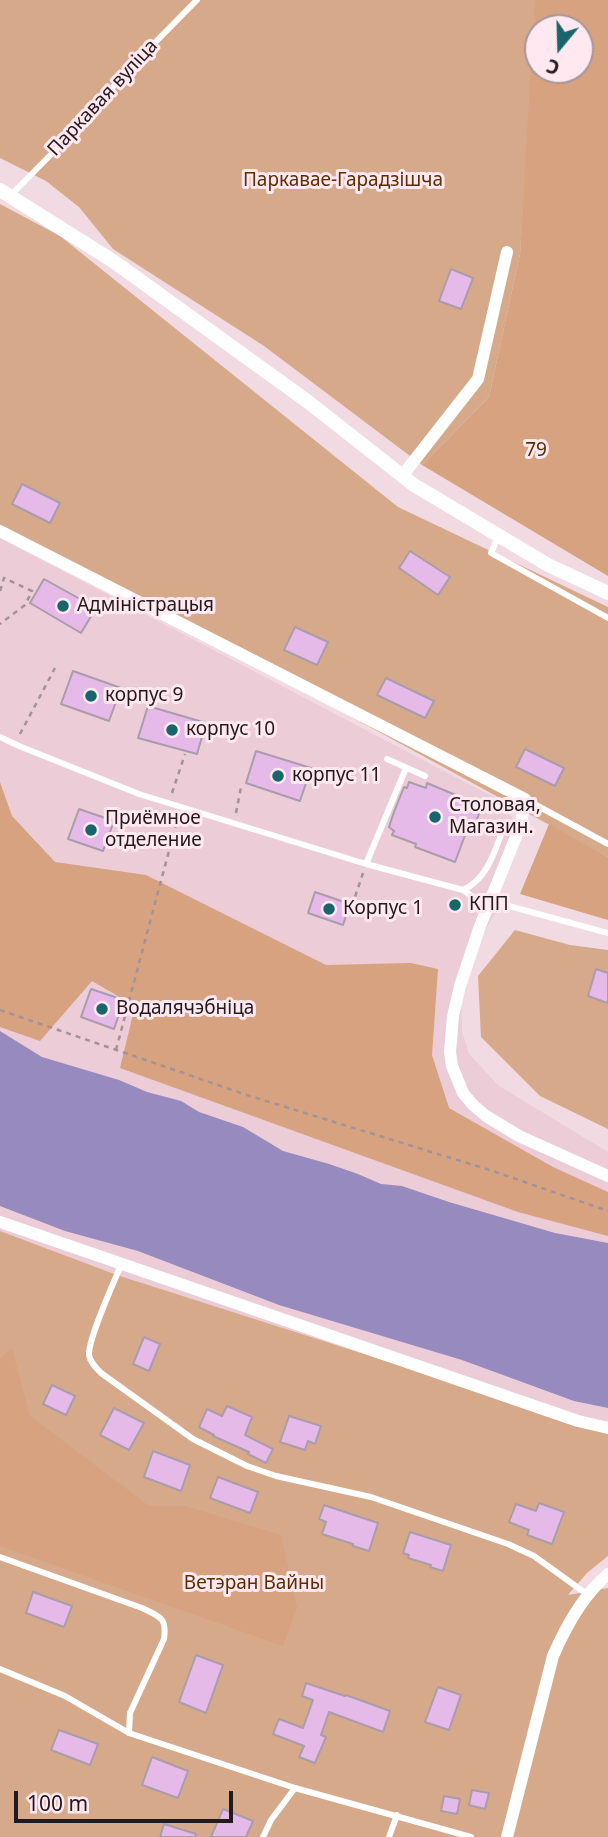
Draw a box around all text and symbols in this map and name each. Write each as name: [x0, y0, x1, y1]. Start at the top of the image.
north arrow: [524, 14, 594, 84]
street label: Паркавая вуліца: [43, 35, 163, 161]
text: С: [543, 53, 563, 81]
park label: Паркавае-Гарадзішча: [243, 170, 443, 192]
park label: 79: [525, 440, 547, 462]
place label: Адміністрацыя: [77, 595, 214, 617]
marker: Адміністрацыя: [55, 598, 71, 614]
place label: корпус 9: [105, 685, 183, 707]
marker: корпус 9: [83, 688, 99, 704]
place label: корпус 10: [186, 719, 275, 741]
marker: корпус 10: [164, 722, 180, 738]
place label: корпус 11: [292, 765, 381, 787]
marker: корпус 11: [270, 768, 286, 784]
place label: Столовая, Магазин.: [449, 795, 541, 839]
place label: Приёмное отделение: [105, 808, 202, 852]
marker: Столовая, Магазин.: [427, 809, 443, 825]
marker: Приёмное отделение: [83, 822, 99, 838]
place label: КПП: [469, 894, 509, 916]
marker: КПП: [447, 897, 463, 913]
place label: Корпус 1: [343, 898, 423, 920]
marker: Корпус 1: [321, 901, 337, 917]
place label: Водалячэбніца: [116, 998, 254, 1020]
marker: Водалячэбніца: [94, 1001, 110, 1017]
park label: Ветэран Вайны: [184, 1573, 324, 1595]
scale bar: [18, 1778, 236, 1822]
text: 100 m: [27, 1789, 88, 1817]

